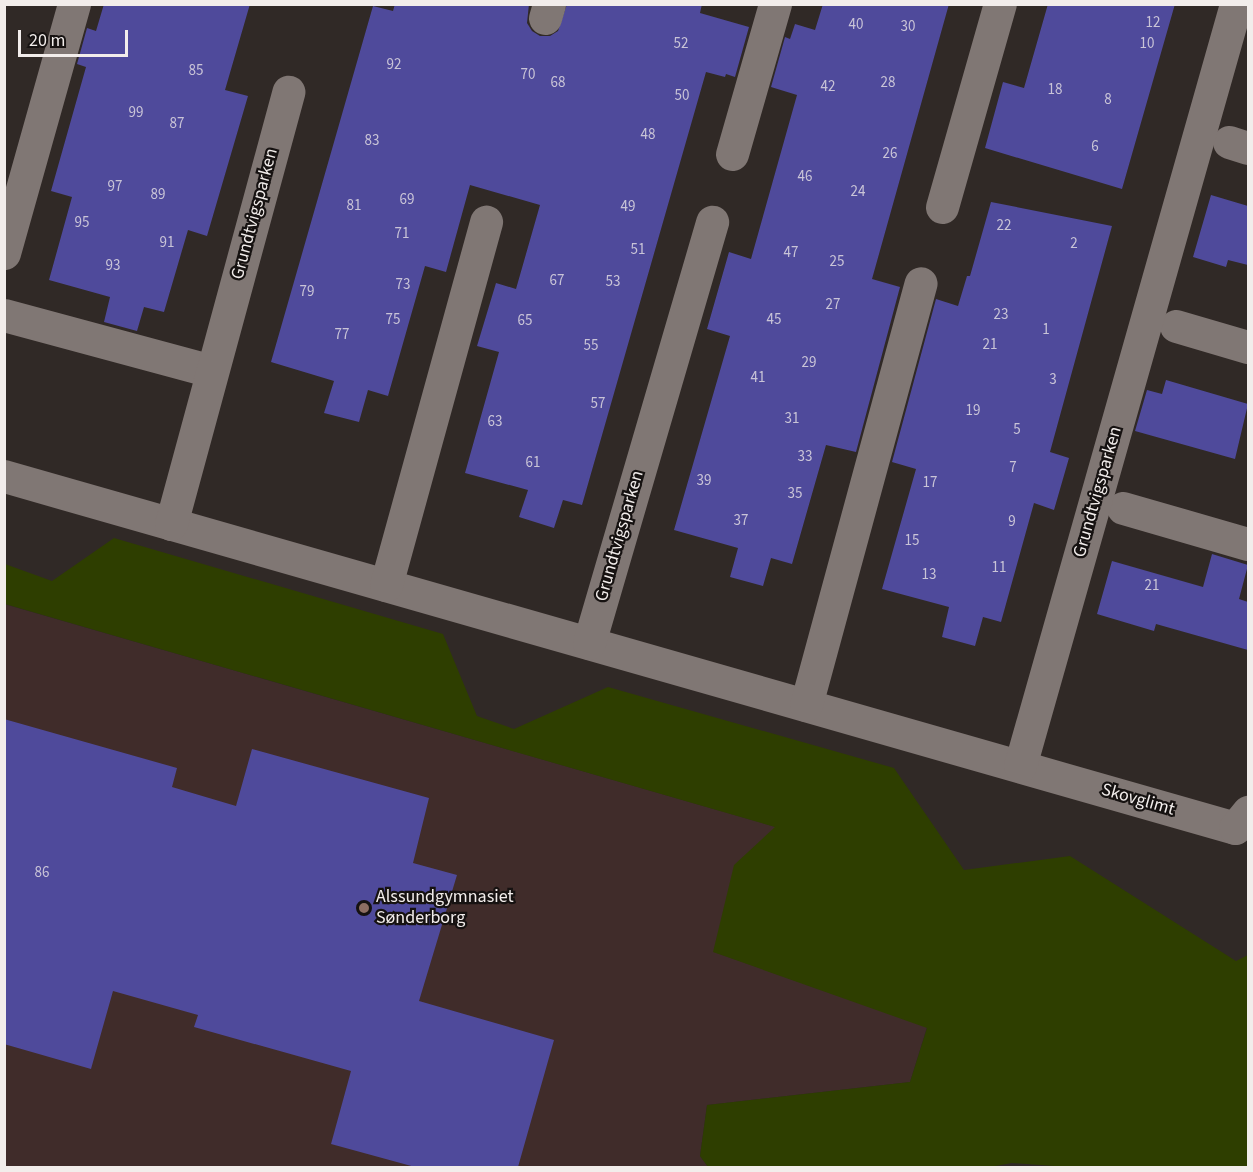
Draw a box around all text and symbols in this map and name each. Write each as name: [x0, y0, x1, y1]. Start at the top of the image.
house number: 12: [1146, 14, 1160, 32]
house number: 40: [849, 16, 863, 34]
scale bar: [21, 18, 130, 56]
house number: 30: [901, 18, 915, 36]
text: 20 m: [29, 28, 65, 53]
house number: 52: [674, 35, 688, 53]
house number: 10: [1140, 35, 1154, 53]
house number: 92: [387, 56, 401, 74]
house number: 85: [189, 62, 203, 80]
house number: 70: [521, 66, 535, 84]
house number: 68: [551, 74, 565, 92]
house number: 28: [881, 74, 895, 92]
house number: 42: [821, 78, 835, 96]
house number: 18: [1048, 81, 1062, 99]
house number: 50: [675, 87, 689, 105]
house number: 8: [1104, 91, 1112, 109]
house number: 99: [129, 104, 143, 122]
house number: 87: [170, 115, 184, 133]
house number: 48: [641, 126, 655, 144]
house number: 83: [365, 132, 379, 150]
house number: 6: [1091, 138, 1099, 156]
house number: 26: [883, 145, 897, 163]
street label: Grundtvigsparken: [227, 146, 283, 282]
house number: 46: [798, 168, 812, 186]
house number: 97: [108, 178, 122, 196]
house number: 24: [851, 183, 865, 201]
house number: 89: [151, 186, 165, 204]
house number: 69: [400, 191, 414, 209]
house number: 81: [347, 197, 361, 215]
house number: 49: [621, 198, 635, 216]
house number: 95: [75, 214, 89, 232]
house number: 22: [997, 217, 1011, 235]
house number: 71: [395, 225, 409, 243]
house number: 91: [160, 234, 174, 252]
house number: 2: [1070, 235, 1078, 253]
house number: 51: [631, 241, 645, 259]
house number: 47: [784, 244, 798, 262]
house number: 25: [830, 253, 844, 271]
house number: 93: [106, 257, 120, 275]
house number: 67: [550, 272, 564, 290]
house number: 53: [606, 273, 620, 291]
house number: 73: [396, 276, 410, 294]
house number: 79: [300, 283, 314, 301]
house number: 27: [826, 296, 840, 314]
house number: 23: [994, 306, 1008, 324]
house number: 75: [386, 311, 400, 329]
house number: 45: [767, 311, 781, 329]
house number: 65: [518, 312, 532, 330]
house number: 1: [1042, 321, 1050, 339]
house number: 77: [335, 326, 349, 344]
house number: 21: [983, 336, 997, 354]
house number: 55: [584, 337, 598, 355]
house number: 29: [802, 354, 816, 372]
house number: 41: [751, 369, 765, 387]
house number: 3: [1049, 371, 1057, 389]
house number: 57: [591, 395, 605, 413]
house number: 19: [966, 402, 980, 420]
house number: 31: [785, 410, 799, 428]
house number: 63: [488, 413, 502, 431]
house number: 5: [1013, 421, 1021, 439]
street label: Grundtvigsparken: [1069, 424, 1127, 560]
house number: 33: [798, 448, 812, 466]
house number: 61: [526, 454, 540, 472]
house number: 7: [1009, 459, 1017, 477]
street label: Grundtvigsparken: [591, 468, 649, 604]
house number: 39: [697, 472, 711, 490]
house number: 17: [923, 474, 937, 492]
house number: 35: [788, 485, 802, 503]
house number: 37: [734, 512, 748, 530]
house number: 9: [1008, 513, 1016, 531]
house number: 15: [905, 532, 919, 550]
house number: 11: [992, 559, 1006, 577]
house number: 13: [922, 566, 936, 584]
house number: 21: [1145, 577, 1159, 595]
street label: Skovglimt: [1099, 779, 1177, 821]
house number: 86: [35, 864, 49, 882]
place label: Alssundgymnasiet Sønderborg: [376, 887, 513, 930]
marker: Alssundgymnasiet Sønderborg: [357, 901, 371, 915]

